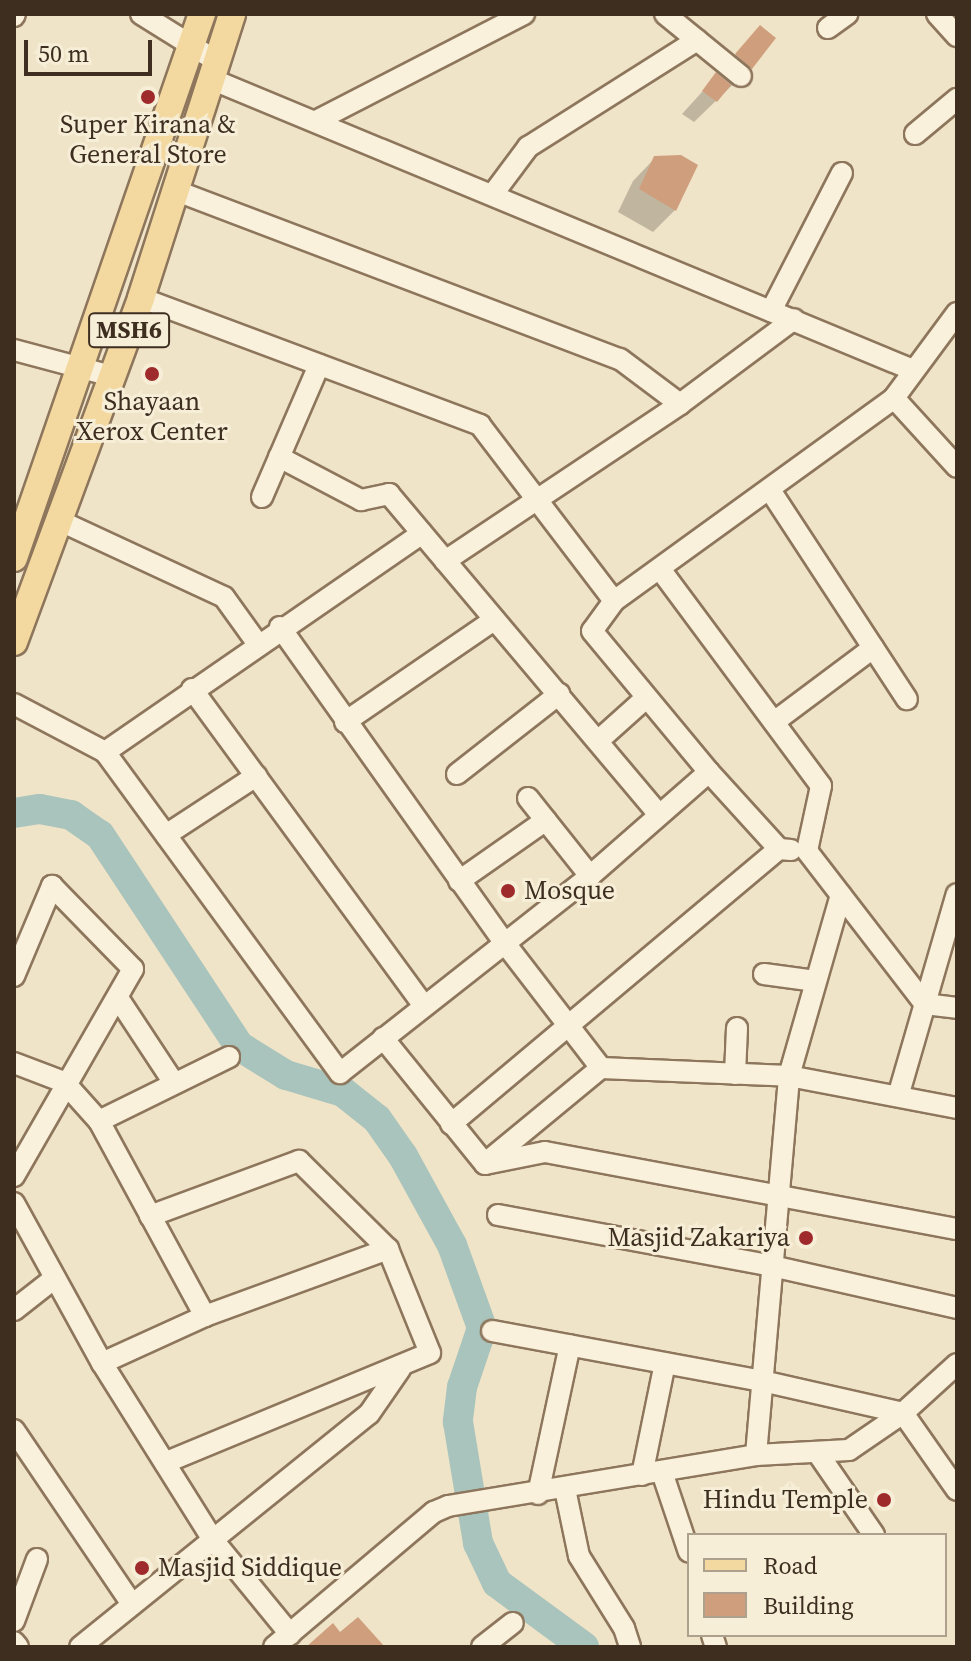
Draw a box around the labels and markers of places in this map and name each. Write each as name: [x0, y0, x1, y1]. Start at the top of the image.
marker: Super Kirana & General Store: [139, 88, 157, 106]
place label: Super Kirana & General Store: [60, 109, 236, 170]
marker: Shayaan Xerox Center: [143, 365, 161, 383]
place label: Shayaan Xerox Center: [76, 386, 228, 448]
place label: Mosque: [524, 875, 615, 907]
marker: Mosque: [499, 882, 517, 900]
place label: Masjid Zakariya: [607, 1222, 790, 1254]
marker: Masjid Zakariya: [797, 1229, 815, 1247]
place label: Hindu Temple: [702, 1484, 868, 1516]
marker: Hindu Temple: [875, 1491, 893, 1509]
place label: Masjid Siddique: [158, 1552, 342, 1584]
marker: Masjid Siddique: [133, 1559, 151, 1577]

